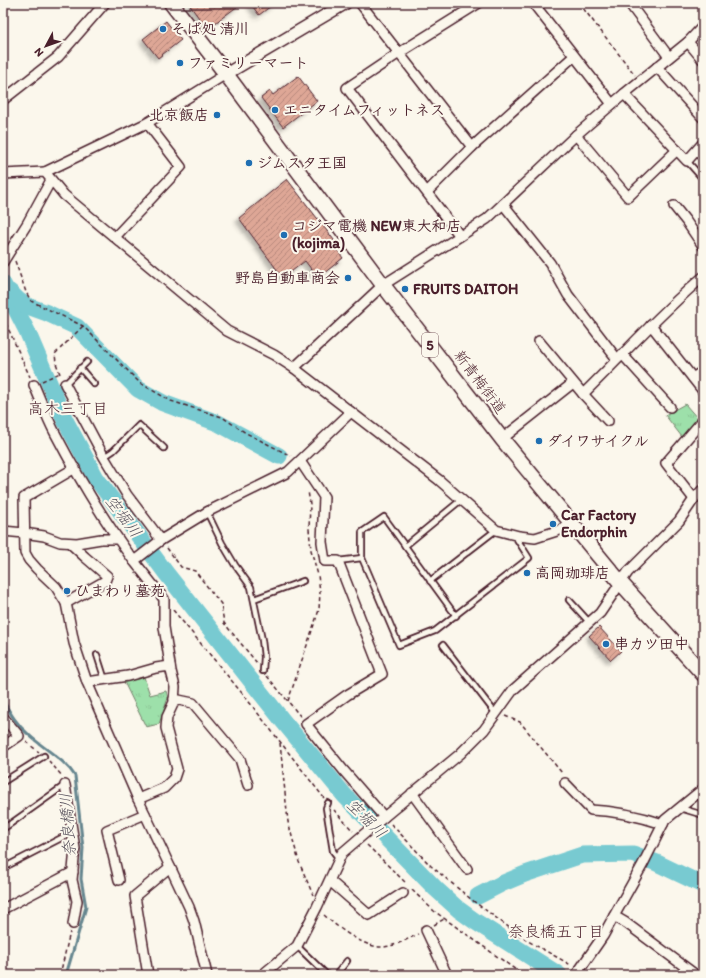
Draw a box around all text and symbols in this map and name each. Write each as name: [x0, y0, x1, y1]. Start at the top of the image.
place label: そば処 清川: [171, 20, 249, 38]
marker: そば処 清川: [158, 24, 168, 34]
north arrow: [26, 26, 66, 66]
text: N: [31, 45, 46, 59]
place label: ファミリーマート: [188, 54, 309, 72]
marker: ファミリーマート: [175, 58, 185, 68]
place label: エニタイムフィットネス: [283, 101, 445, 119]
marker: エニタイムフィットネス: [270, 105, 280, 115]
place label: 北京飯店: [149, 106, 209, 124]
marker: 北京飯店: [212, 110, 222, 120]
place label: ジムスタ王国: [257, 154, 347, 172]
marker: ジムスタ王国: [244, 158, 254, 168]
place label: コジマ電機 NEW東大和店 (kojima): [292, 217, 462, 253]
marker: コジマ電機 NEW東大和店 (kojima): [279, 230, 289, 240]
place label: 野島自動車商会: [235, 269, 340, 287]
marker: 野島自動車商会: [343, 273, 353, 283]
place label: FRUITS DAITOH: [413, 280, 518, 298]
marker: FRUITS DAITOH: [400, 284, 410, 294]
road number: 5: [422, 333, 438, 357]
street label: 新青梅街道: [450, 347, 510, 417]
district label: 高木三丁目: [28, 399, 108, 418]
place label: ダイワサイクル: [547, 432, 649, 450]
marker: ダイワサイクル: [534, 436, 544, 446]
water label: 空堀川: [102, 491, 146, 541]
place label: Car Factory Endorphin: [561, 506, 637, 542]
marker: Car Factory Endorphin: [548, 519, 558, 529]
place label: 高岡珈琲店: [535, 564, 610, 582]
marker: 高岡珈琲店: [522, 568, 532, 578]
place label: ひまわり墓苑: [75, 582, 165, 600]
marker: ひまわり墓苑: [62, 586, 72, 596]
place label: 串カツ田中: [614, 635, 689, 653]
marker: 串カツ田中: [601, 639, 611, 649]
water label: 奈良橋川: [56, 792, 79, 858]
water label: 空堀川: [343, 795, 390, 842]
district label: 奈良橋五丁目: [508, 922, 604, 941]

